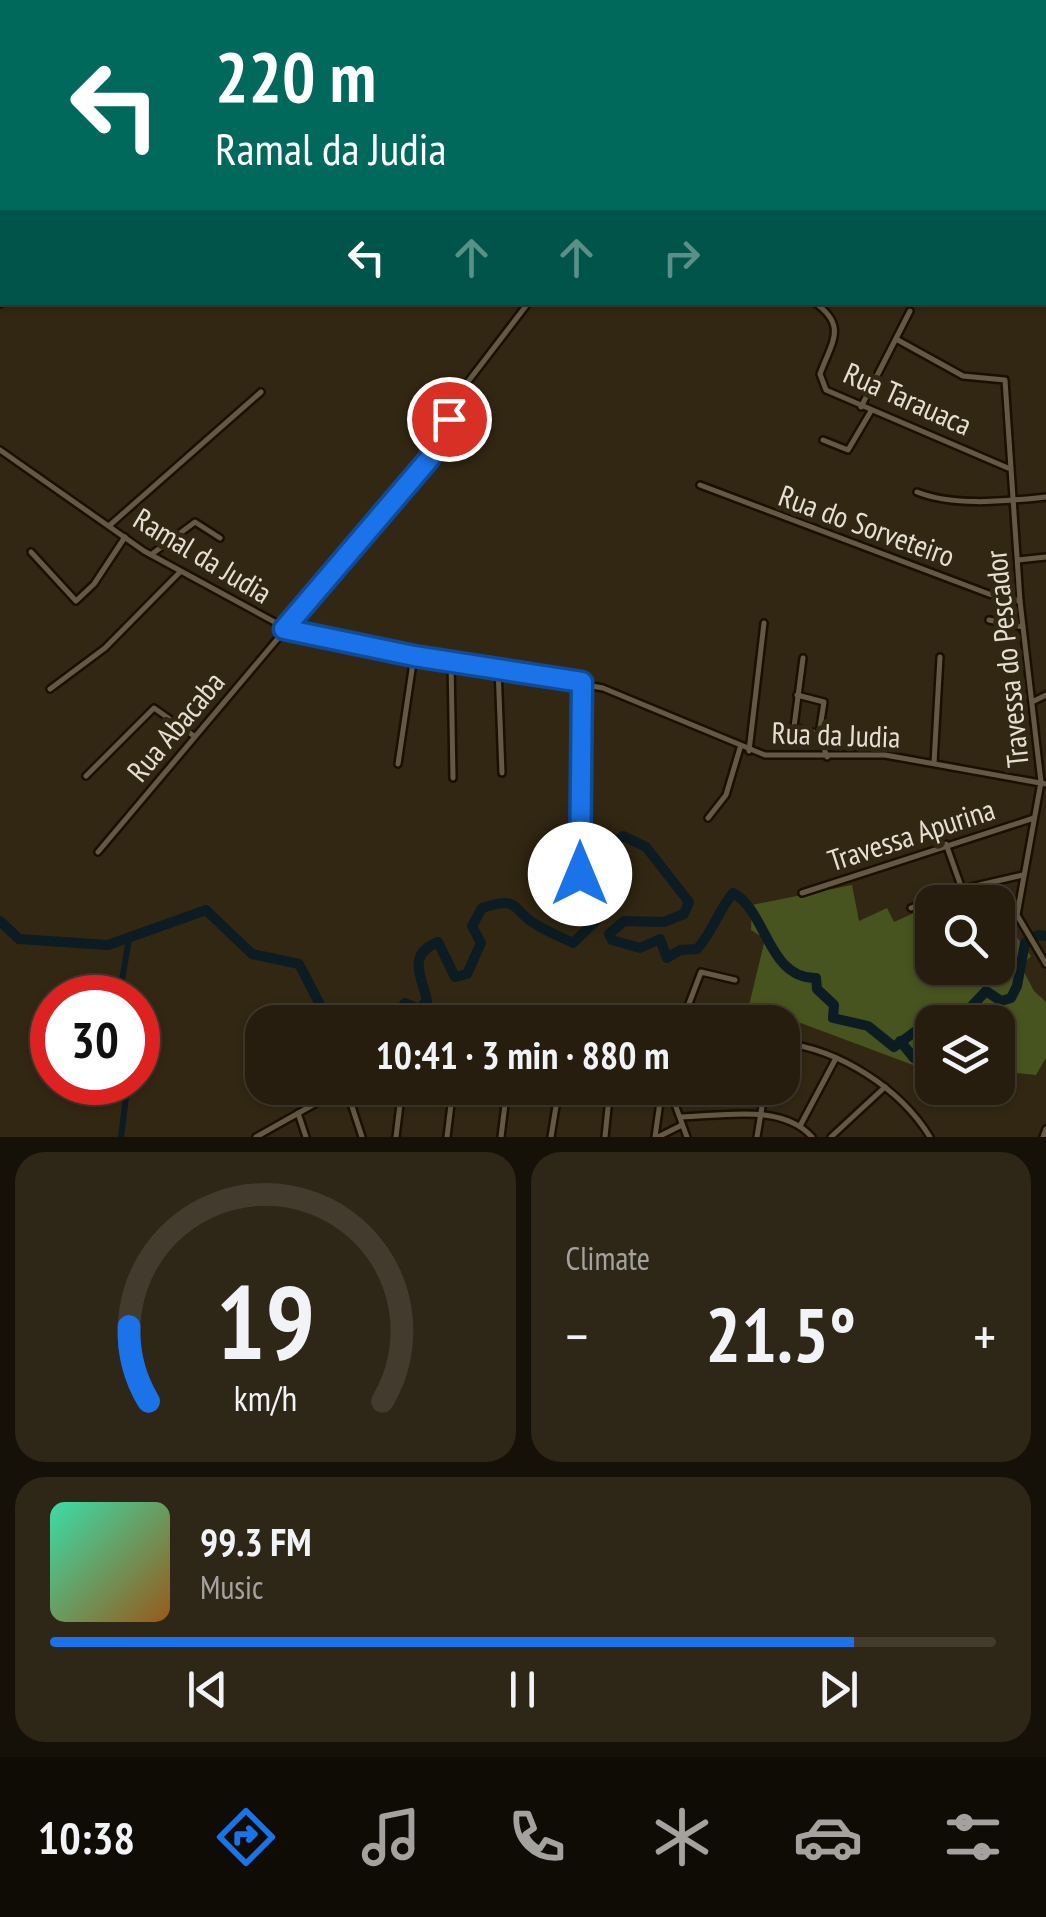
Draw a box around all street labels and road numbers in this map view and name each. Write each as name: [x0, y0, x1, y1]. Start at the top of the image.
street label: Rua Tarauaca: [838, 353, 978, 443]
street label: Rua do Sorveteiro: [774, 475, 960, 575]
street label: Ramal da Judia: [127, 499, 279, 611]
street label: Travessa do Pescador: [975, 548, 1037, 769]
street label: Rua Abacaba: [118, 663, 232, 789]
street label: Rua da Judia: [771, 712, 901, 756]
street label: Travessa Apurina: [823, 789, 999, 879]

